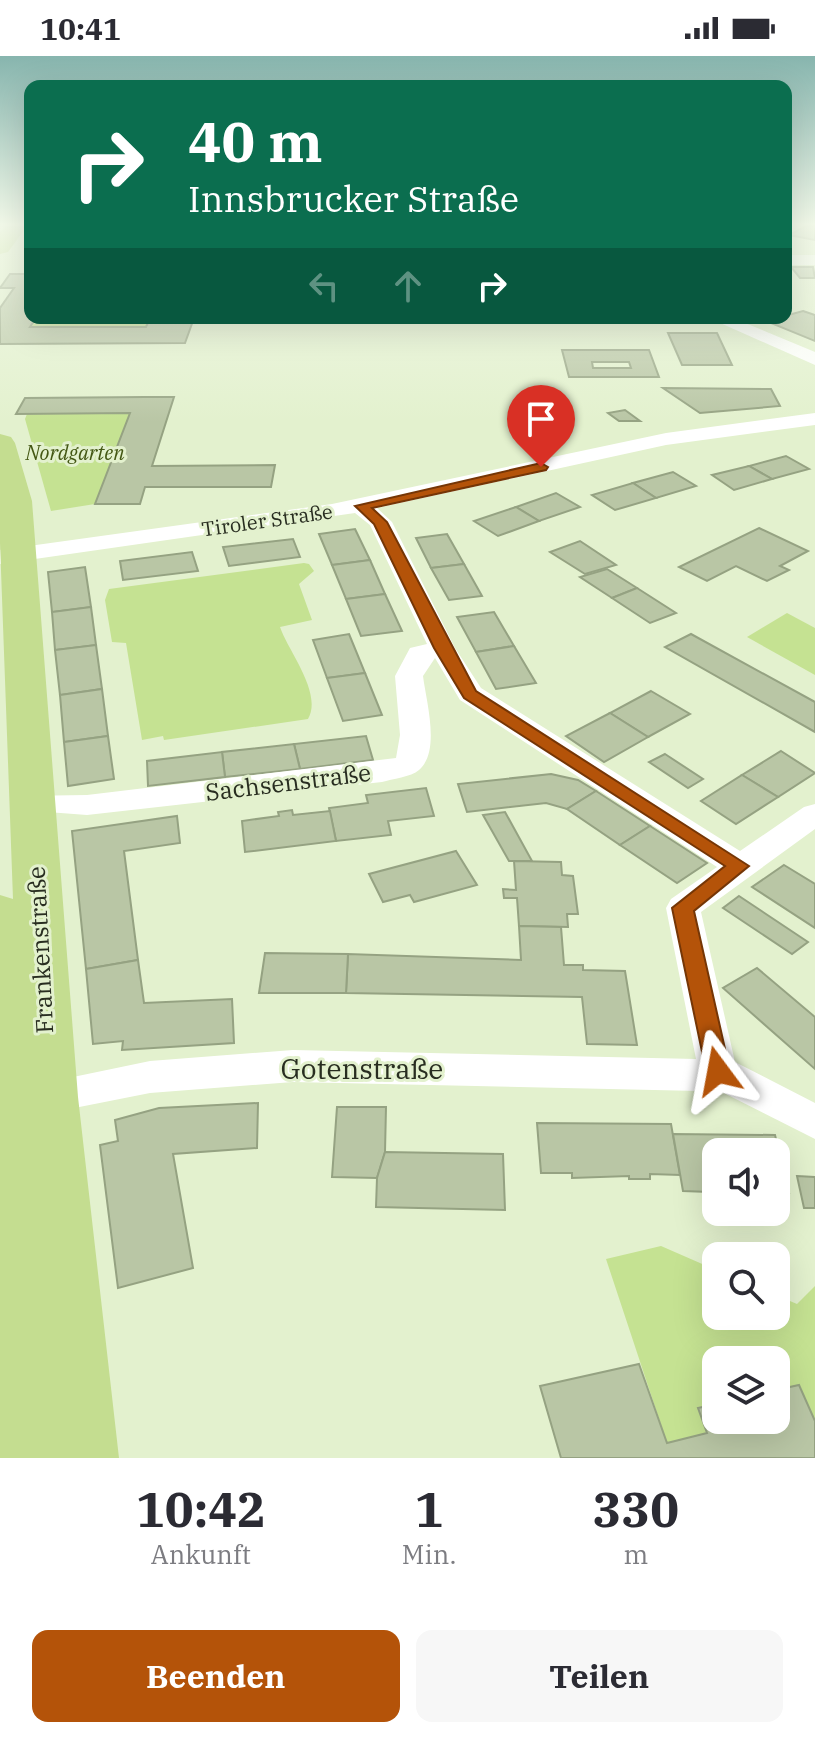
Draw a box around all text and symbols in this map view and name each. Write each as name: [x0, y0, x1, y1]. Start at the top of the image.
text: 10:41: [40, 9, 121, 48]
text: 40 m: [188, 105, 323, 177]
icon: right: [56, 112, 160, 216]
text: Innsbrucker Straße: [188, 175, 519, 222]
icon: left: [302, 264, 346, 308]
icon: ahead: [386, 264, 430, 308]
icon: right: [470, 264, 514, 308]
pin: [507, 385, 575, 467]
icon: arrive: [519, 397, 563, 441]
park label: Nordgarten: [24, 439, 125, 466]
street label: Tiroler Straße: [200, 497, 334, 543]
street label: Sachsenstraße: [203, 756, 373, 808]
street label: Frankenstraße: [20, 866, 60, 1034]
position arrow: [676, 1029, 760, 1113]
street label: Gotenstraße: [281, 1050, 443, 1087]
map controls: [702, 1138, 790, 1434]
button: sound: [702, 1138, 790, 1226]
button: search: [702, 1242, 790, 1330]
button: layers: [702, 1346, 790, 1434]
text: 10:42: [136, 1478, 266, 1540]
text: 1: [415, 1478, 444, 1540]
text: 330: [593, 1478, 679, 1540]
text: Ankunft: [151, 1537, 251, 1571]
text: Min.: [402, 1537, 457, 1571]
text: m: [623, 1537, 648, 1571]
button: Beenden: [32, 1630, 400, 1722]
button: Teilen: [416, 1630, 783, 1722]

